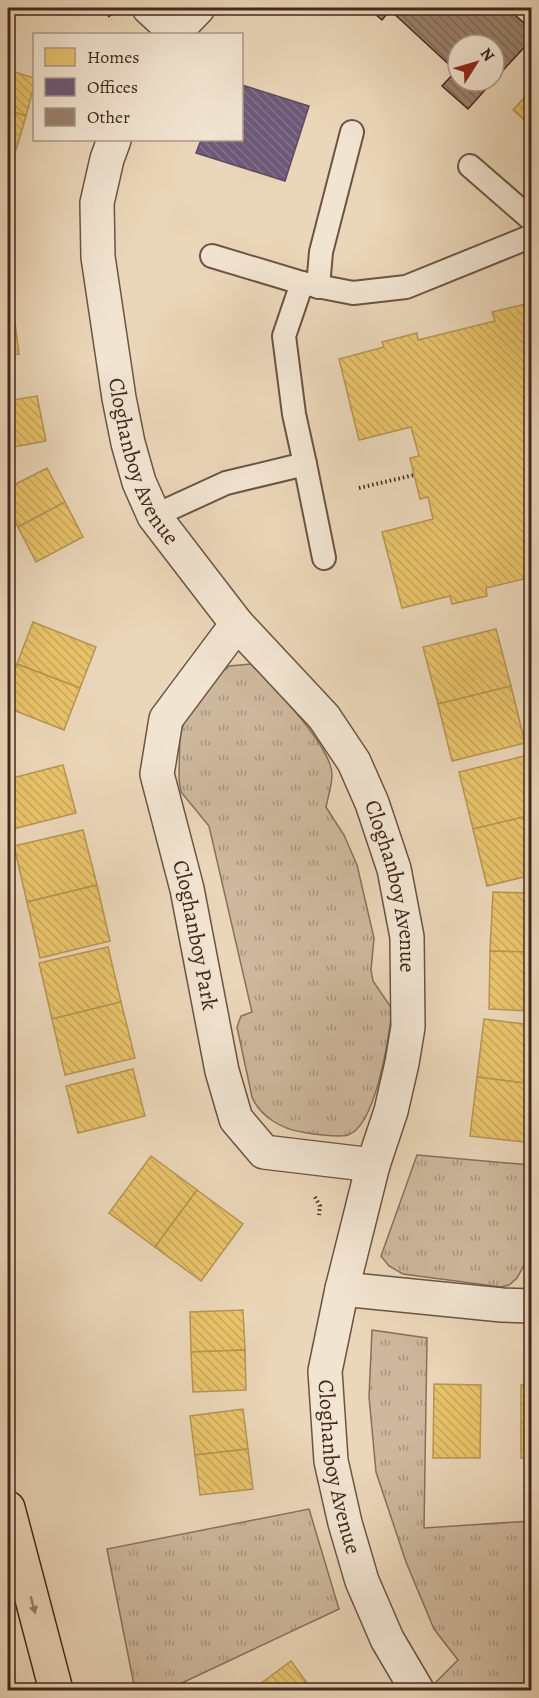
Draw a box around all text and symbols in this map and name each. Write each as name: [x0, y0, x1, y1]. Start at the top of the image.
legend: [33, 33, 243, 141]
north arrow: [446, 33, 506, 93]
text: N: [475, 43, 500, 66]
text: Homes: [87, 45, 139, 69]
text: Offices: [87, 75, 138, 99]
text: Other: [87, 105, 130, 129]
street label: Cloghanboy Avenue: [101, 376, 186, 551]
street label: Cloghanboy Avenue: [357, 796, 422, 973]
street label: Cloghanboy Park: [165, 857, 225, 1013]
street label: Cloghanboy Avenue: [311, 1379, 368, 1558]
one-way arrow: [29, 1596, 38, 1614]

